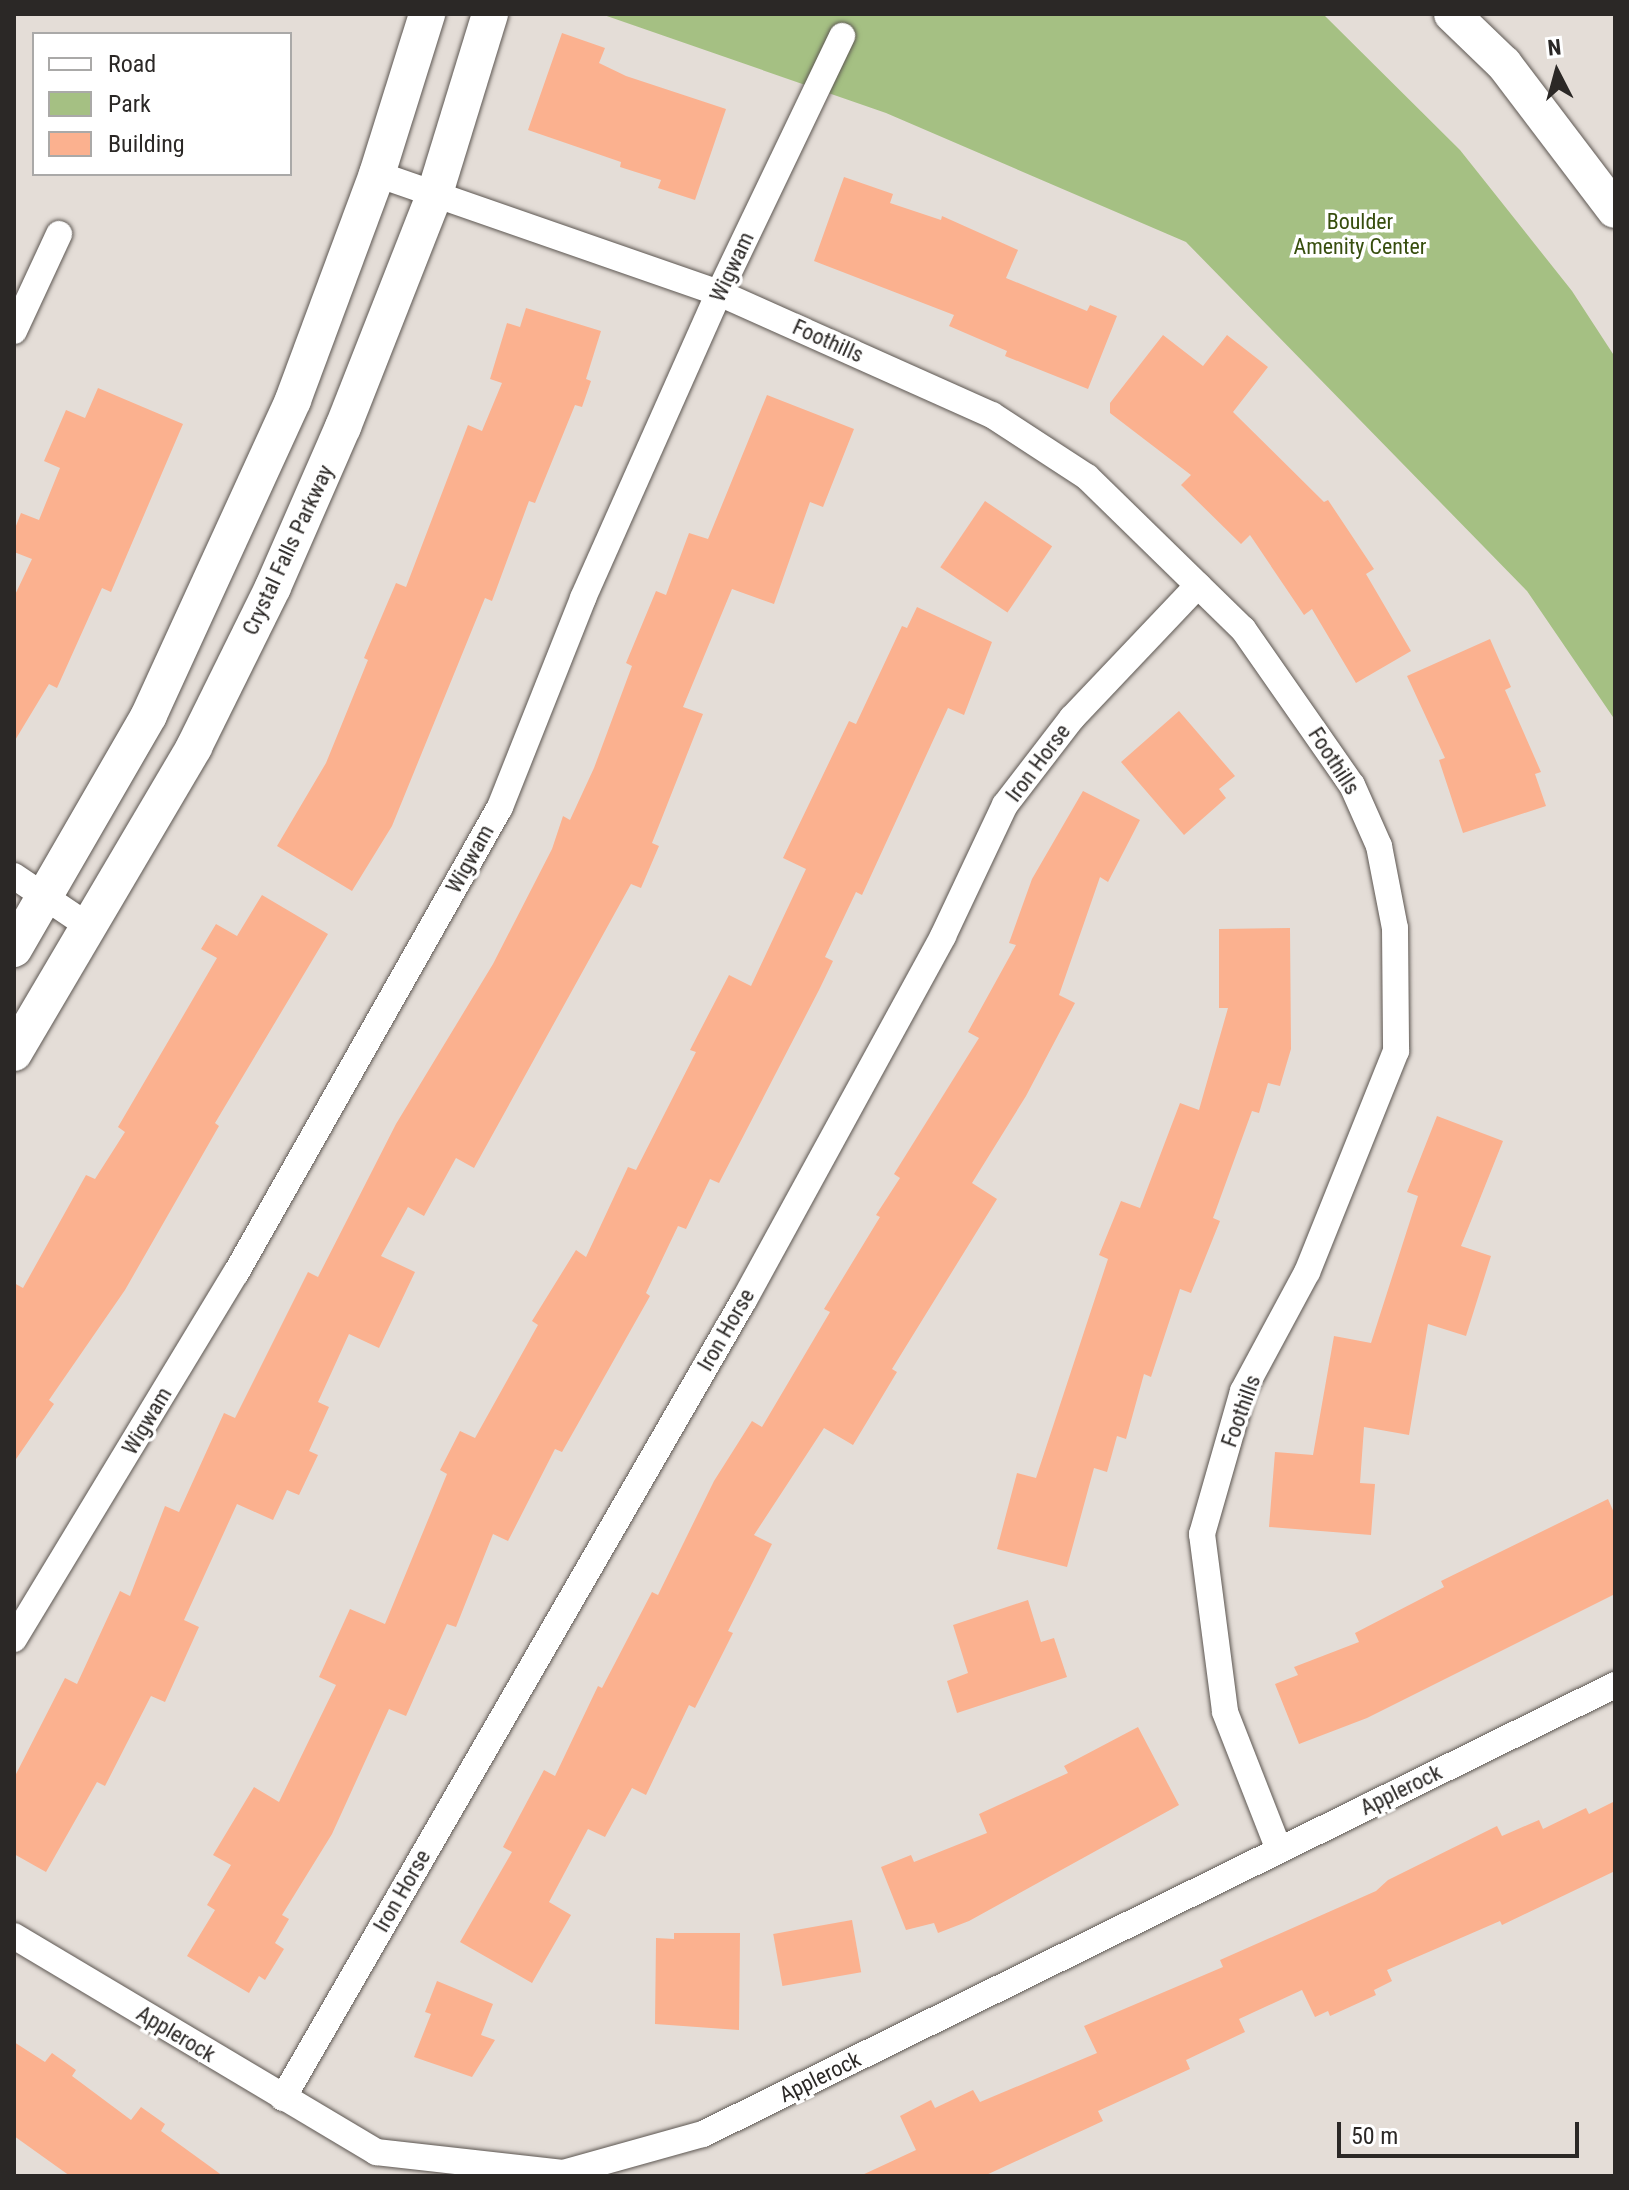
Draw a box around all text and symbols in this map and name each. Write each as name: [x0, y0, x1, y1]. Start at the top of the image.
legend: [32, 32, 292, 176]
north arrow: [1517, 32, 1597, 112]
text: N: [1546, 34, 1562, 61]
text: Road: [108, 50, 156, 78]
text: Park: [108, 90, 151, 118]
text: Building: [108, 130, 185, 158]
park label: Boulder Amenity Center: [1294, 208, 1426, 260]
street label: Wigwam: [704, 228, 760, 306]
street label: Foothills: [788, 314, 868, 368]
street label: Crystal Falls Parkway: [237, 461, 339, 639]
street label: Iron Horse: [1000, 719, 1076, 807]
street label: Foothills: [1303, 722, 1365, 800]
street label: Wigwam: [441, 820, 499, 898]
street label: Iron Horse: [692, 1284, 760, 1376]
street label: Foothills: [1216, 1371, 1266, 1451]
street label: Wigwam: [117, 1382, 177, 1460]
street label: Applerock: [1356, 1759, 1446, 1821]
street label: Iron Horse: [368, 1845, 436, 1937]
street label: Applerock: [132, 2000, 220, 2068]
street label: Applerock: [775, 2046, 865, 2108]
scale bar: [1341, 2106, 1583, 2156]
text: 50 m: [1351, 2122, 1398, 2150]

